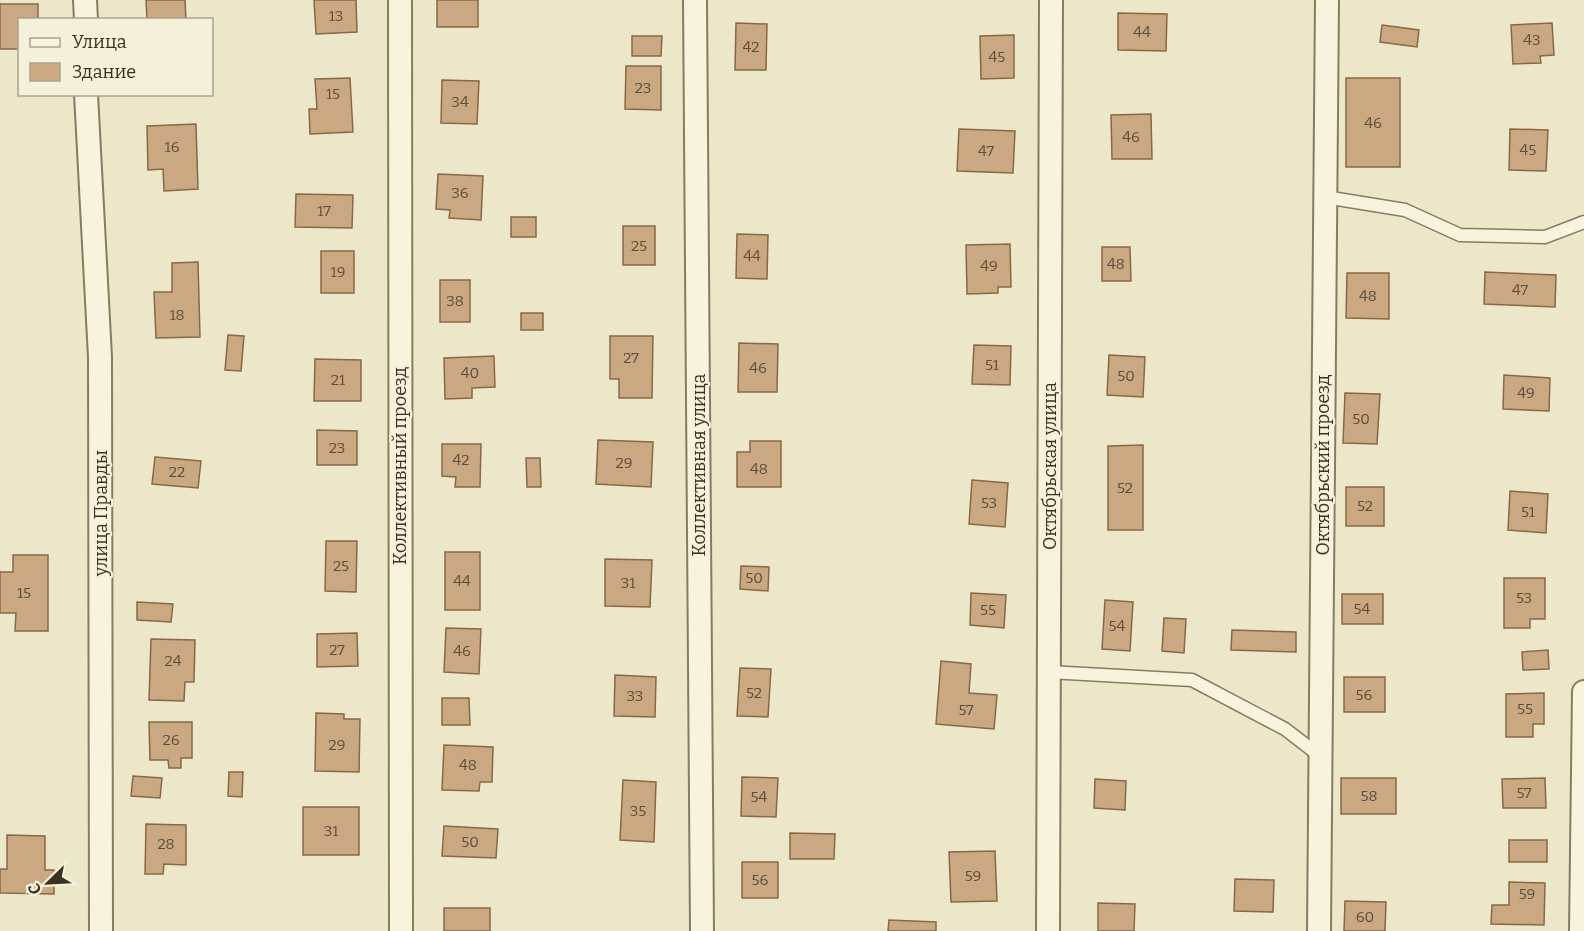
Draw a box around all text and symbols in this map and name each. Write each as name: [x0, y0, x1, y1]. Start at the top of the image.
house number: 13: [329, 7, 343, 25]
legend: [18, 18, 213, 96]
house number: 44: [1133, 23, 1151, 41]
text: Улица: [72, 31, 127, 53]
house number: 43: [1523, 31, 1541, 49]
house number: 42: [743, 38, 759, 56]
house number: 45: [989, 48, 1005, 66]
text: Здание: [72, 61, 136, 83]
house number: 23: [635, 79, 651, 97]
house number: 15: [326, 85, 340, 103]
house number: 34: [451, 93, 469, 111]
house number: 46: [1364, 114, 1382, 132]
house number: 46: [1122, 128, 1140, 146]
house number: 16: [165, 138, 180, 156]
house number: 45: [1520, 141, 1536, 159]
house number: 47: [978, 142, 995, 160]
house number: 36: [451, 184, 469, 202]
house number: 17: [317, 202, 331, 220]
house number: 25: [631, 237, 647, 255]
house number: 44: [743, 247, 761, 265]
house number: 48: [1107, 255, 1125, 273]
house number: 49: [980, 257, 998, 275]
house number: 19: [331, 263, 345, 281]
house number: 47: [1512, 281, 1529, 299]
house number: 48: [1359, 287, 1377, 305]
house number: 38: [446, 292, 464, 310]
house number: 18: [169, 306, 185, 324]
house number: 27: [623, 349, 639, 367]
house number: 51: [985, 356, 999, 374]
house number: 46: [749, 359, 767, 377]
house number: 40: [461, 364, 479, 382]
street label: Коллективный проезд: [389, 367, 411, 565]
house number: 50: [1117, 367, 1135, 385]
house number: 21: [331, 371, 345, 389]
street label: Коллективная улица: [688, 373, 710, 556]
street label: Октябрьский проезд: [1312, 374, 1334, 555]
street label: Октябрьская улица: [1039, 382, 1061, 550]
house number: 49: [1517, 384, 1535, 402]
house number: 50: [1352, 410, 1370, 428]
house number: 23: [329, 439, 345, 457]
street label: улица Правды: [90, 450, 112, 577]
house number: 42: [453, 451, 469, 469]
house number: 29: [616, 454, 632, 472]
house number: 48: [750, 460, 768, 478]
house number: 22: [169, 463, 185, 481]
house number: 52: [1117, 479, 1133, 497]
house number: 53: [981, 494, 997, 512]
house number: 52: [1357, 497, 1373, 515]
house number: 51: [1521, 503, 1535, 521]
house number: 25: [333, 557, 349, 575]
house number: 50: [745, 569, 763, 587]
house number: 44: [453, 572, 471, 590]
house number: 31: [621, 574, 635, 592]
house number: 15: [17, 584, 31, 602]
house number: 53: [1516, 589, 1532, 607]
house number: 54: [1354, 600, 1371, 618]
house number: 55: [980, 601, 996, 619]
house number: 54: [1109, 617, 1126, 635]
house number: 27: [329, 641, 345, 659]
house number: 46: [453, 642, 471, 660]
house number: 24: [165, 652, 182, 670]
house number: 52: [746, 684, 762, 702]
house number: 56: [1356, 686, 1373, 704]
house number: 33: [627, 687, 643, 705]
house number: 55: [1517, 700, 1533, 718]
house number: 57: [958, 701, 974, 719]
house number: 26: [163, 731, 180, 749]
house number: 29: [329, 736, 345, 754]
house number: 48: [459, 756, 477, 774]
house number: 57: [1516, 784, 1532, 802]
house number: 58: [1360, 787, 1378, 805]
house number: 54: [751, 788, 768, 806]
house number: 35: [630, 802, 646, 820]
house number: 31: [324, 822, 338, 840]
house number: 50: [461, 833, 479, 851]
house number: 28: [157, 835, 175, 853]
north arrow: [18, 853, 78, 913]
house number: 59: [965, 867, 981, 885]
house number: 56: [752, 871, 769, 889]
text: С: [24, 880, 45, 897]
house number: 59: [1519, 885, 1535, 903]
house number: 60: [1356, 908, 1374, 926]

